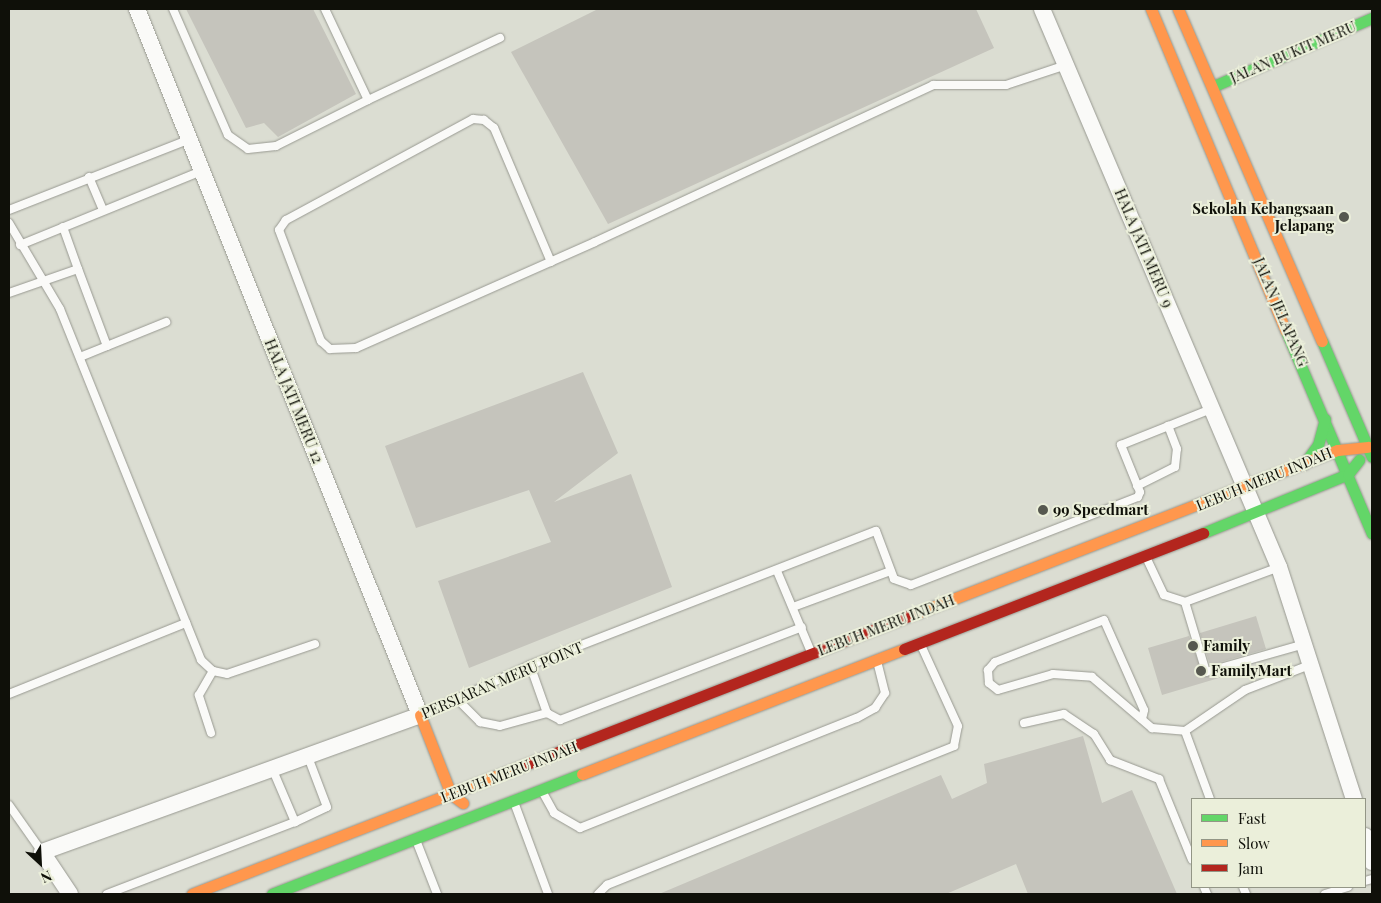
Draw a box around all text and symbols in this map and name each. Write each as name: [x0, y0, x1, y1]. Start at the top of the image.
street label: JALAN BUKIT MERU: [1227, 17, 1359, 87]
street label: HALA JATI MERU 9: [1111, 186, 1177, 310]
place label: Sekolah Kebangsaan Jelapang: [1192, 199, 1334, 234]
marker: Sekolah Kebangsaan Jelapang: [1338, 211, 1350, 223]
street label: JALAN JELAPANG: [1250, 255, 1312, 369]
street label: HALA JATI MERU 12: [261, 336, 327, 466]
street label: LEBUH MERU INDAH: [1193, 443, 1335, 515]
place label: 99 Speedmart: [1053, 501, 1149, 519]
marker: 99 Speedmart: [1037, 504, 1049, 516]
street label: LEBUH MERU INDAH: [815, 591, 957, 659]
place label: Family: [1203, 637, 1250, 655]
street label: PERSIARAN MERU POINT: [419, 638, 585, 722]
marker: Family: [1187, 640, 1199, 652]
place label: FamilyMart: [1211, 662, 1292, 680]
marker: FamilyMart: [1195, 665, 1207, 677]
street label: LEBUH MERU INDAH: [438, 738, 580, 806]
legend: [1191, 798, 1366, 888]
text: Fast: [1238, 808, 1266, 828]
text: Slow: [1238, 833, 1270, 853]
north arrow: [15, 838, 65, 888]
text: Jam: [1238, 858, 1263, 878]
text: N: [38, 866, 55, 888]

